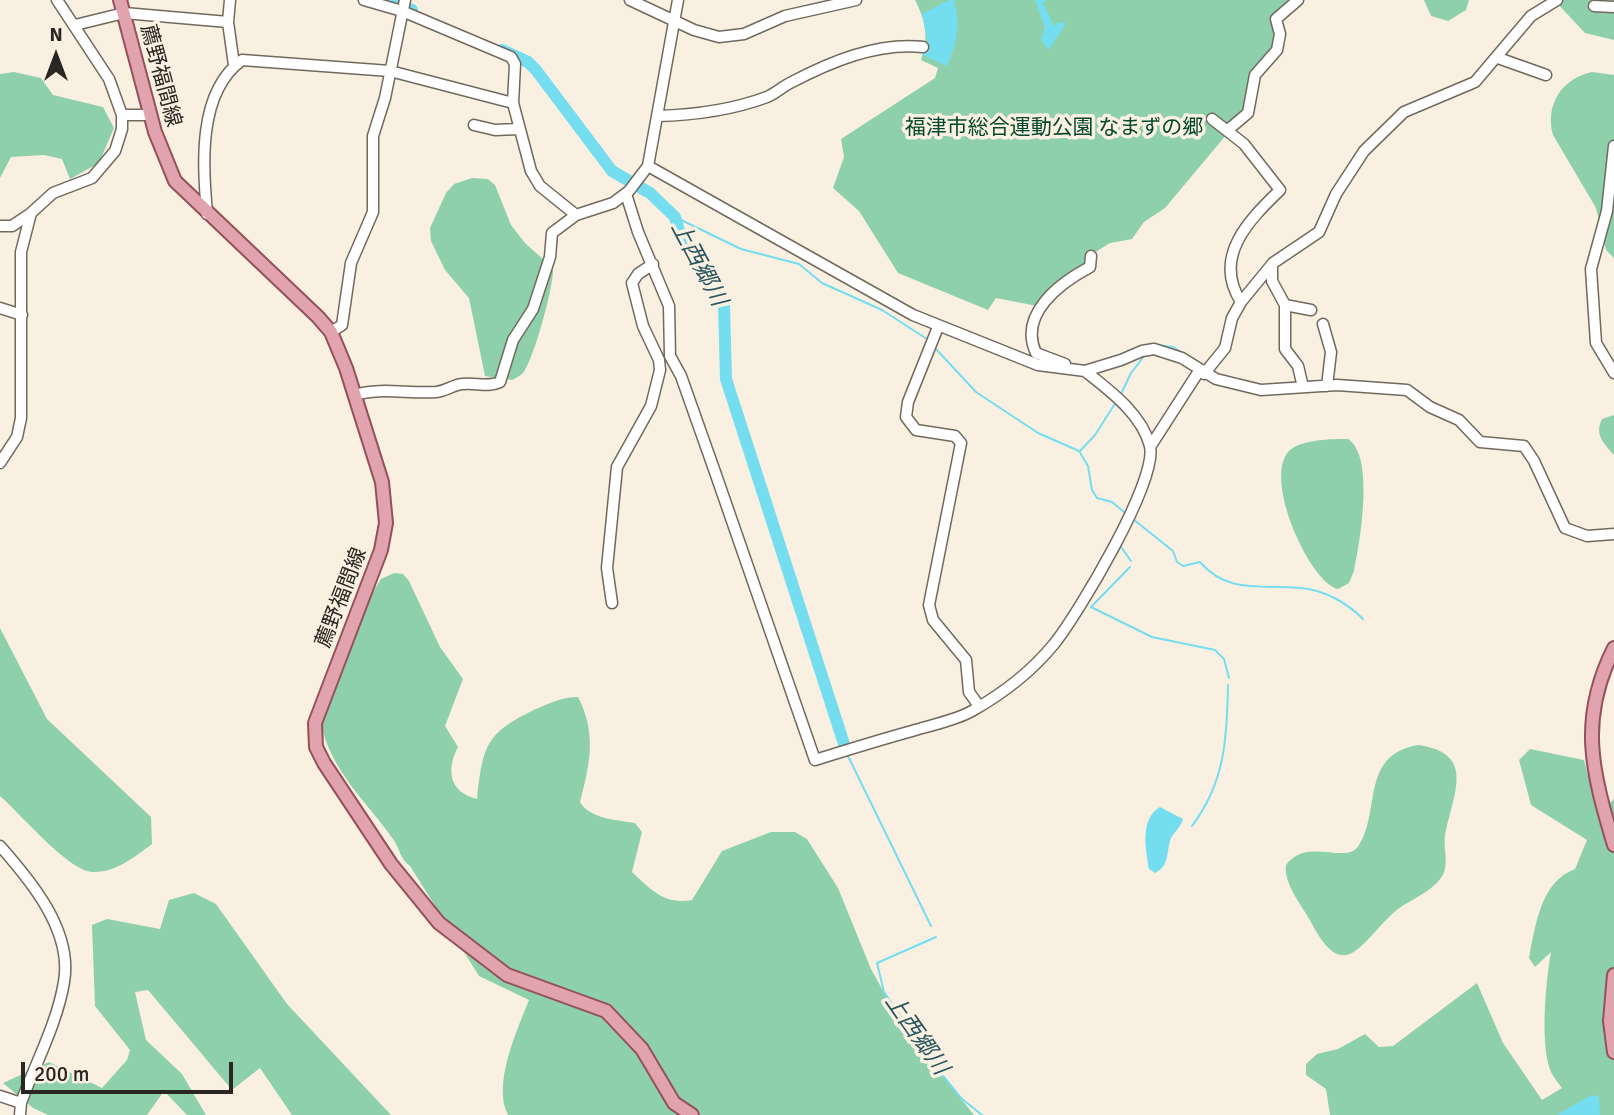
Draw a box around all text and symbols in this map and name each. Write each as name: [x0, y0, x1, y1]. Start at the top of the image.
north arrow: [21, 21, 91, 91]
street label: 薦野福間線: [134, 22, 186, 130]
text: N: [49, 23, 63, 47]
park label: 福津市総合運動公園 なまずの郷: [905, 115, 1203, 141]
water label: 上西郷川: [664, 217, 732, 311]
street label: 薦野福間線: [311, 544, 373, 652]
water label: 上西郷川: [878, 989, 954, 1081]
scale bar: [24, 1048, 236, 1092]
text: 200 m: [34, 1061, 89, 1087]

